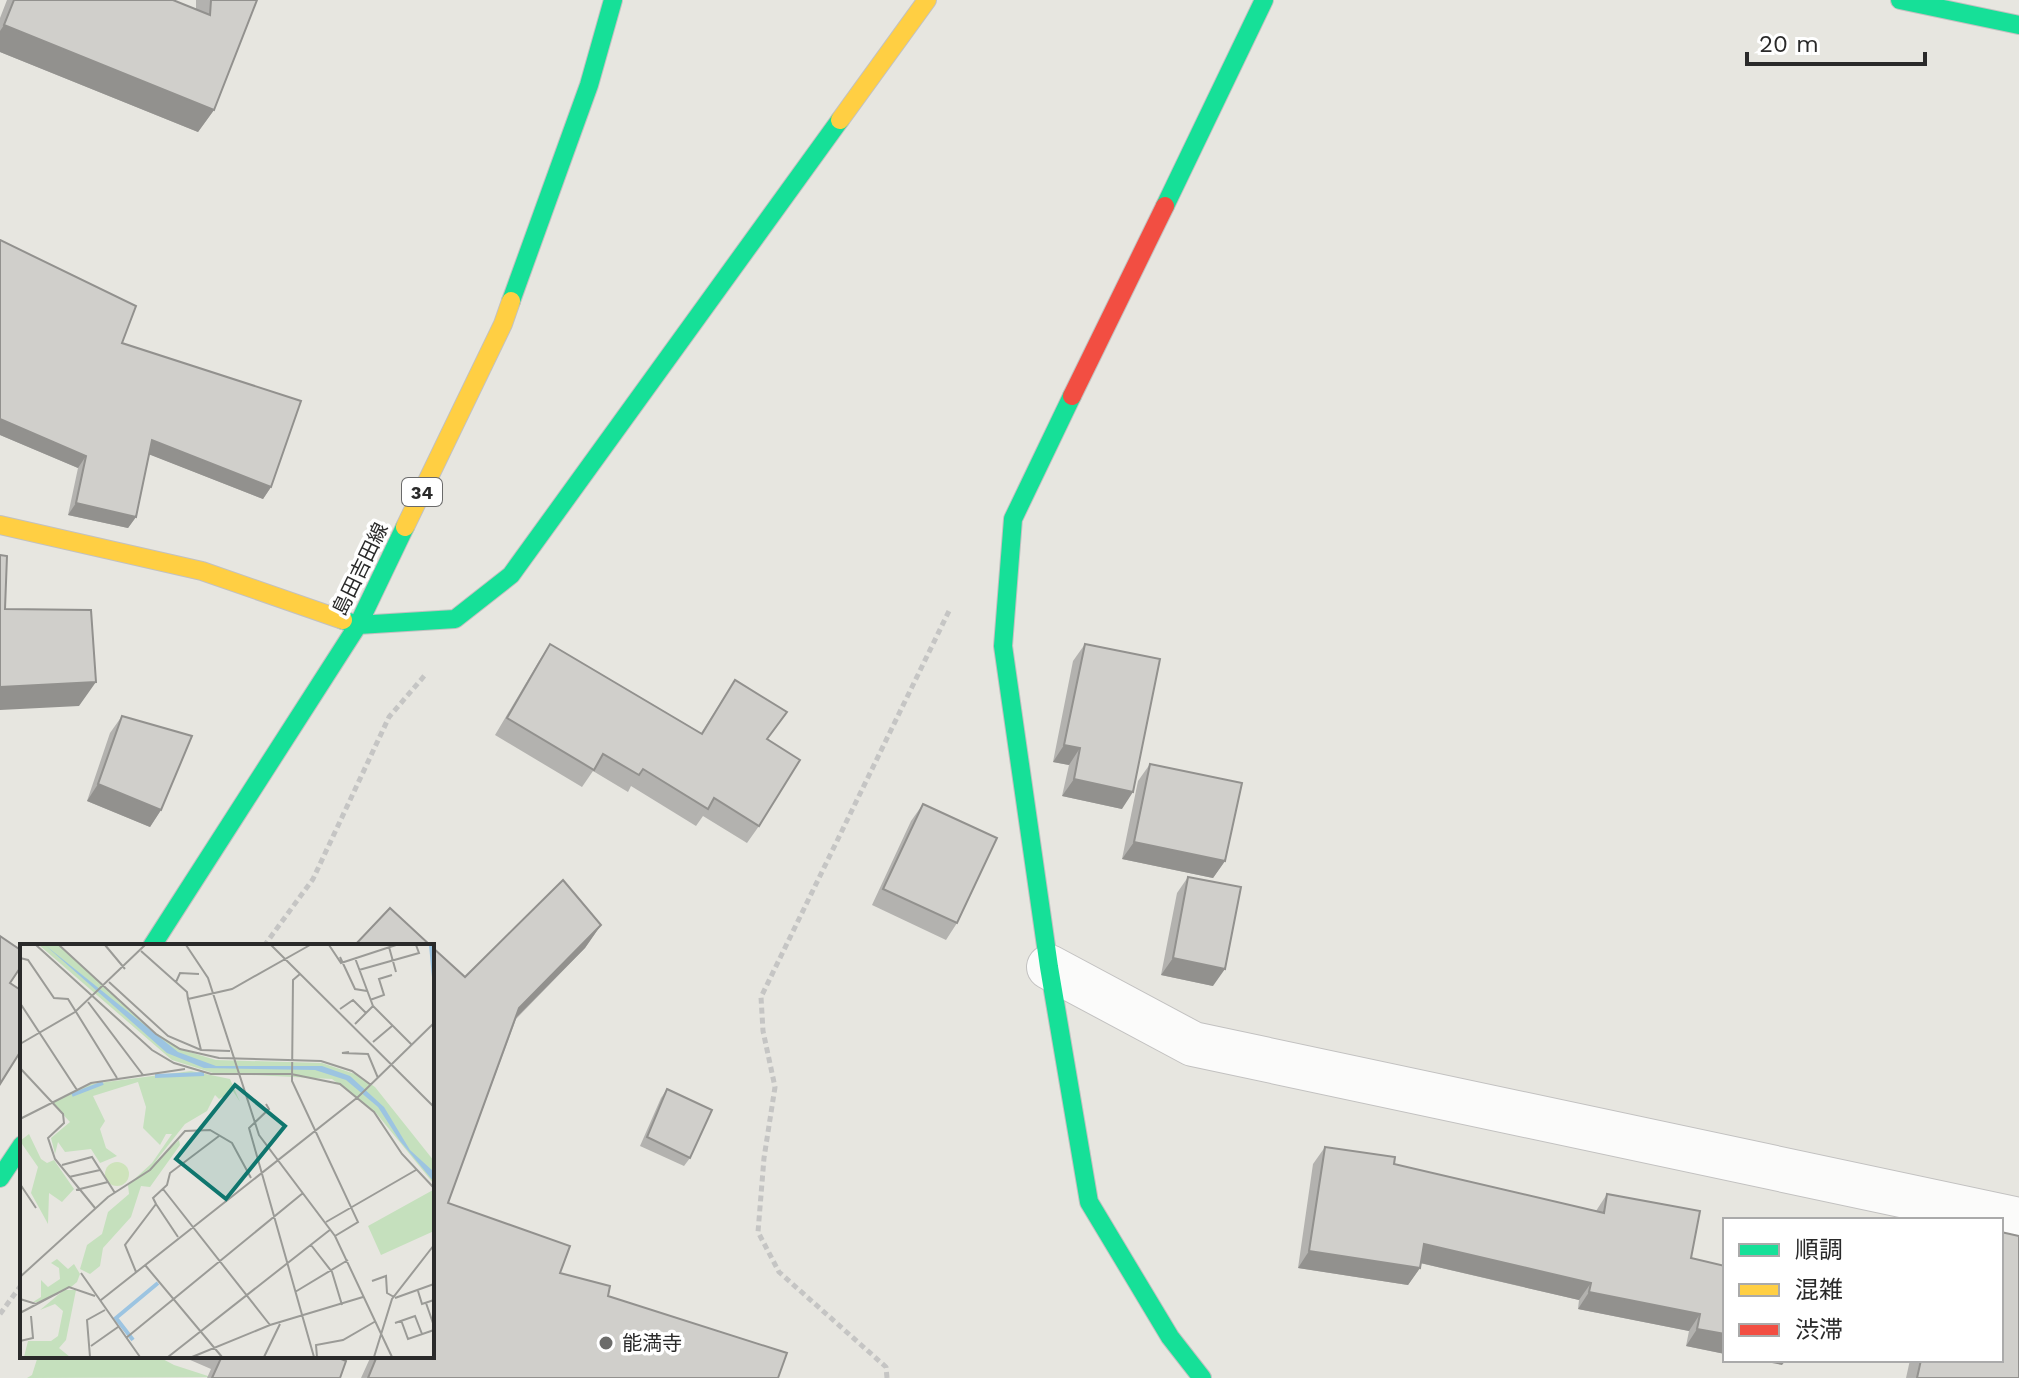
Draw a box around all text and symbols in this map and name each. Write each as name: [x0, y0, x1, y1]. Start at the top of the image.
scale bar: [1747, 16, 1925, 66]
text: 20 m: [1759, 30, 1819, 58]
road number: 34: [402, 478, 442, 506]
street label: 島田吉田線: [327, 519, 393, 619]
inset map: [20, 944, 434, 1358]
legend: [1723, 1218, 2003, 1362]
text: 順調: [1795, 1236, 1843, 1264]
text: 混雑: [1795, 1276, 1843, 1304]
text: 渋滞: [1795, 1316, 1843, 1344]
place label: 能満寺: [622, 1331, 682, 1355]
marker: 能満寺: [597, 1334, 615, 1352]

